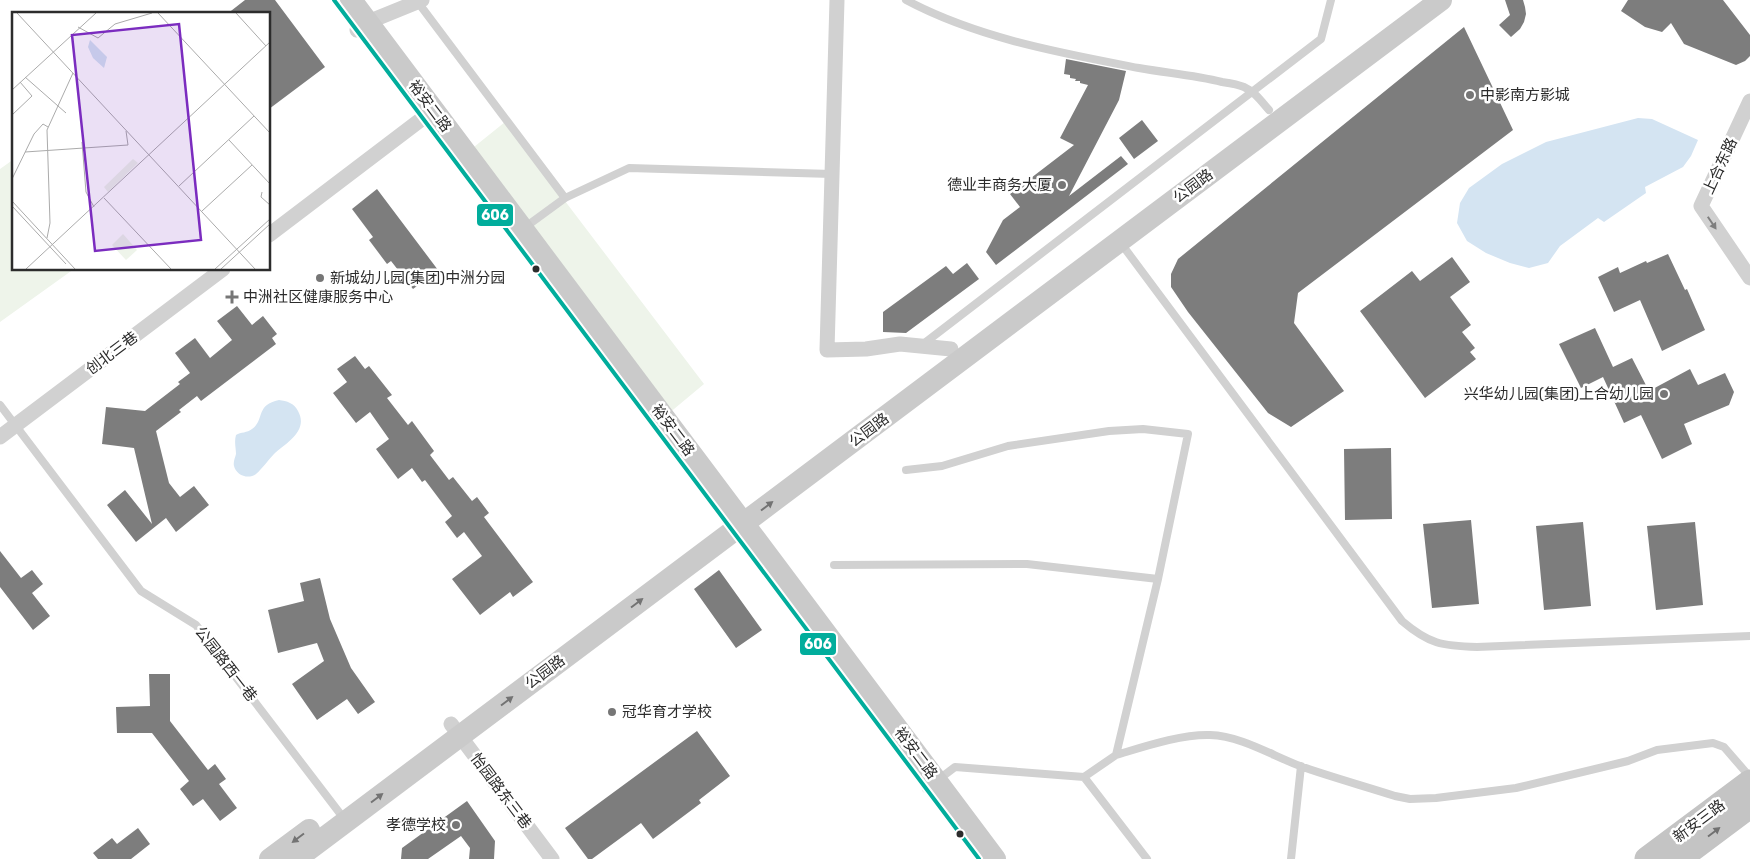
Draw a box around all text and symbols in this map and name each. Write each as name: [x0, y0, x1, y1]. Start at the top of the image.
inset map: [12, 12, 270, 270]
street label: 裕安二路: [405, 77, 455, 135]
place label: 中影南方影城: [1480, 86, 1570, 104]
marker: 中影南方影城: [1464, 89, 1476, 101]
street label: 上合东路: [1699, 135, 1741, 197]
street label: 公园路: [1170, 165, 1216, 207]
place label: 德业丰商务大厦: [947, 176, 1052, 194]
marker: 德业丰商务大厦: [1056, 179, 1068, 191]
line badge: 606: [476, 203, 514, 227]
text: 606: [481, 207, 509, 224]
one-way arrow: [1707, 216, 1717, 230]
unlabelled marker: [531, 264, 541, 274]
place label: 新城幼儿园(集团)中洲分园: [330, 269, 505, 287]
marker: 新城幼儿园(集团)中洲分园: [314, 272, 326, 284]
place label: 中洲社区健康服务中心: [243, 288, 393, 306]
marker: 中洲社区健康服务中心: [225, 290, 239, 304]
street label: 创北三巷: [83, 328, 141, 378]
place label: 兴华幼儿园(集团)上合幼儿园: [1464, 385, 1654, 403]
marker: 兴华幼儿园(集团)上合幼儿园: [1658, 388, 1670, 400]
street label: 裕安二路: [648, 401, 698, 459]
street label: 公园路: [846, 409, 892, 451]
one-way arrow: [760, 501, 774, 511]
one-way arrow: [630, 598, 644, 608]
street label: 公园路西一巷: [191, 623, 261, 705]
line badge: 606: [799, 632, 837, 656]
text: 606: [804, 636, 832, 653]
street label: 公园路: [522, 651, 568, 693]
one-way arrow: [500, 695, 513, 706]
place label: 冠华育才学校: [622, 703, 712, 721]
marker: 冠华育才学校: [606, 706, 618, 718]
street label: 裕安二路: [891, 724, 941, 782]
street label: 怡园路东三巷: [467, 750, 535, 832]
one-way arrow: [370, 793, 384, 803]
street label: 新安三路: [1670, 796, 1728, 846]
place label: 孝德学校: [386, 816, 446, 834]
marker: 孝德学校: [450, 819, 462, 831]
one-way arrow: [1707, 827, 1720, 838]
unlabelled marker: [955, 829, 965, 839]
one-way arrow: [291, 833, 305, 843]

